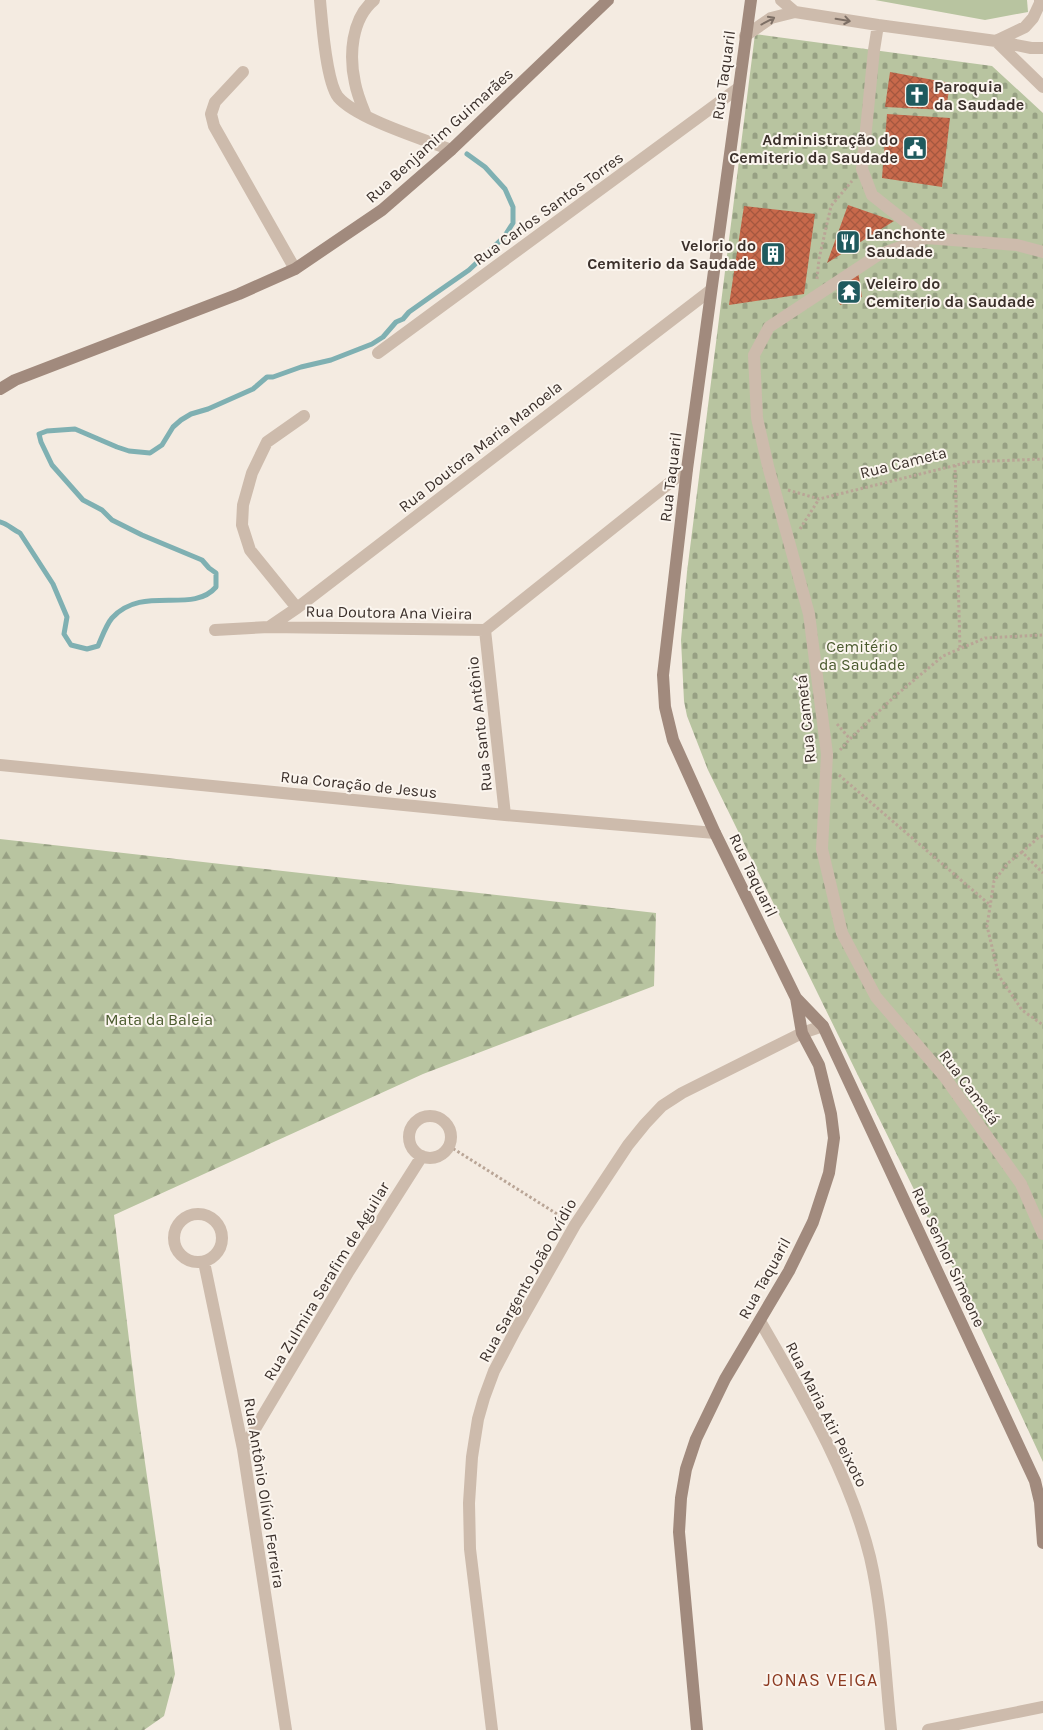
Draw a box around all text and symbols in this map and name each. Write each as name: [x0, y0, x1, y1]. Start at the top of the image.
one-way arrow: [835, 15, 851, 25]
one-way arrow: [761, 16, 776, 26]
street label: Rua Taquaril: [708, 29, 739, 121]
street label: Rua Benjamim Guimarães: [362, 64, 517, 207]
place label: Paroquia da Saudade: [934, 77, 1024, 114]
church icon: Paroquia da Saudade: [904, 82, 930, 108]
place label: Administração do Cemiterio da Saudade: [729, 130, 898, 167]
public building icon: Administração do Cemiterio da Saudade: [902, 135, 928, 161]
street label: Rua Carlos Santos Torres: [470, 148, 627, 269]
place label: Lanchonte Saudade: [866, 224, 946, 261]
restaurant icon: Lanchonte Saudade: [835, 229, 861, 255]
place label: Velorio do Cemiterio da Saudade: [587, 236, 756, 273]
building icon: Velorio do Cemiterio da Saudade: [760, 241, 786, 267]
place label: Veleiro do Cemiterio da Saudade: [866, 274, 1035, 311]
temple icon: Veleiro do Cemiterio da Saudade: [836, 279, 862, 305]
street label: Rua Doutora Maria Manoela: [395, 377, 566, 516]
street label: Rua Taquaril: [656, 431, 685, 523]
street label: Rua Cameta: [858, 443, 948, 482]
street label: Rua Doutora Ana Vieira: [305, 602, 473, 623]
park label: Cemitério da Saudade: [819, 637, 905, 674]
street label: Rua Santo Antônio: [463, 656, 496, 792]
street label: Rua Cametá: [791, 674, 820, 764]
street label: Rua Coração de Jesus: [280, 767, 438, 802]
street label: Rua Taquaril: [725, 830, 782, 920]
park label: Mata da Baleia: [105, 1010, 213, 1029]
street label: Rua Cametá: [935, 1046, 1004, 1128]
street label: Rua Zulmira Serafim de Aguilar: [259, 1178, 394, 1384]
street label: Rua Senhor Simeone: [908, 1184, 989, 1330]
street label: Rua Sargento João Ovídio: [474, 1195, 580, 1365]
street label: Rua Taquaril: [734, 1234, 795, 1322]
street label: Rua Maria Atir Peixoto: [782, 1338, 871, 1490]
street label: Rua Antônio Olívio Ferreira: [240, 1396, 289, 1590]
district label: JONAS VEIGA: [764, 1669, 878, 1691]

